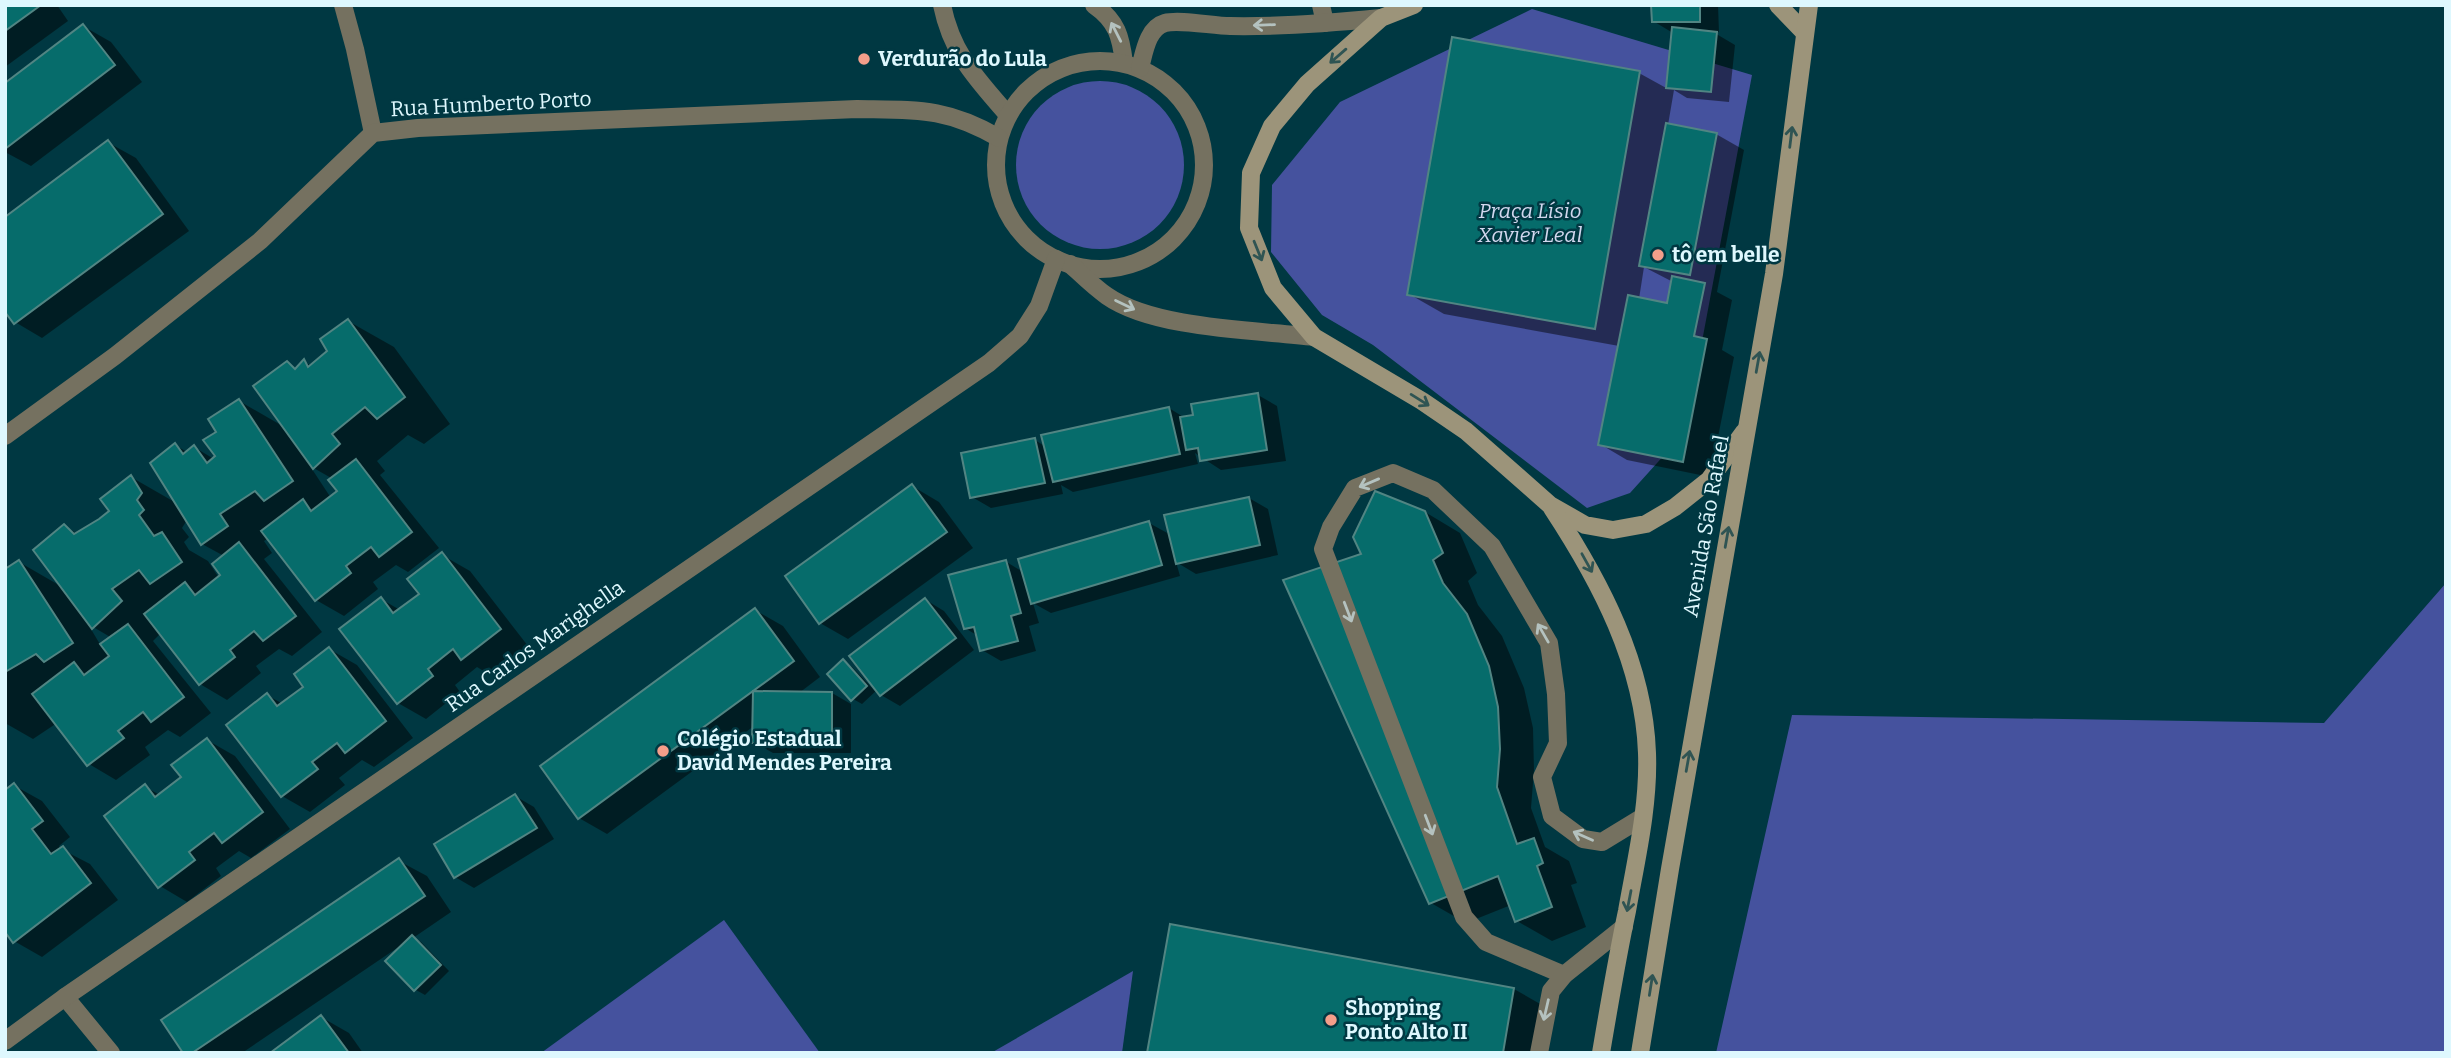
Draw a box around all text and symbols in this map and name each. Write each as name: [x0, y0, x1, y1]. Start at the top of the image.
one-way arrow: [1253, 19, 1276, 32]
one-way arrow: [1109, 23, 1123, 43]
place label: Verdurão do Lula: [878, 46, 1047, 72]
one-way arrow: [1330, 48, 1347, 65]
marker: Verdurão do Lula: [856, 51, 872, 67]
street label: Rua Humberto Porto: [390, 86, 592, 122]
one-way arrow: [1785, 126, 1798, 148]
park label: Praça Lísio Xavier Leal: [1477, 198, 1583, 248]
one-way arrow: [1253, 239, 1266, 261]
place label: tô em belle: [1672, 242, 1780, 268]
marker: tô em belle: [1650, 247, 1666, 263]
one-way arrow: [1114, 298, 1135, 312]
one-way arrow: [1752, 351, 1765, 374]
one-way arrow: [1410, 393, 1429, 408]
street label: Avenida São Rafael: [1677, 433, 1735, 619]
one-way arrow: [1358, 477, 1380, 490]
one-way arrow: [1721, 526, 1734, 549]
one-way arrow: [1581, 552, 1594, 573]
street label: Rua Carlos Marighella: [441, 574, 630, 718]
one-way arrow: [1342, 601, 1355, 623]
one-way arrow: [1535, 623, 1549, 643]
place label: Colégio Estadual David Mendes Pereira: [677, 726, 892, 776]
marker: Colégio Estadual David Mendes Pereira: [655, 743, 671, 759]
one-way arrow: [1682, 750, 1695, 773]
one-way arrow: [1424, 813, 1436, 835]
one-way arrow: [1573, 829, 1594, 842]
one-way arrow: [1621, 889, 1635, 912]
one-way arrow: [1645, 975, 1658, 997]
place label: Shopping Ponto Alto II: [1345, 995, 1468, 1045]
one-way arrow: [1539, 998, 1552, 1021]
marker: Shopping Ponto Alto II: [1323, 1012, 1339, 1028]

